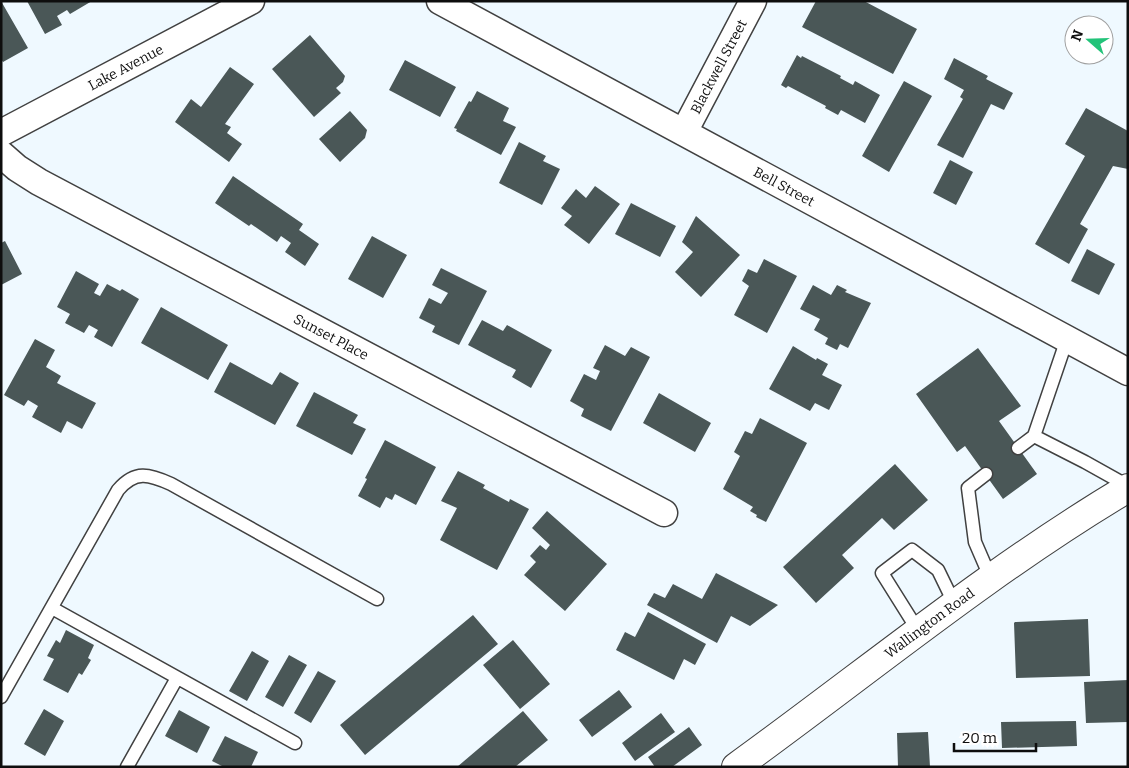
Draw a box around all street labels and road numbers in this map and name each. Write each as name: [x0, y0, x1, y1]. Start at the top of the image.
street label: Blackwell Street: [687, 16, 750, 117]
street label: Lake Avenue: [85, 40, 166, 94]
street label: Bell Street: [751, 163, 818, 210]
street label: Sunset Place: [291, 310, 372, 364]
street label: Wallington Road: [881, 584, 977, 662]

